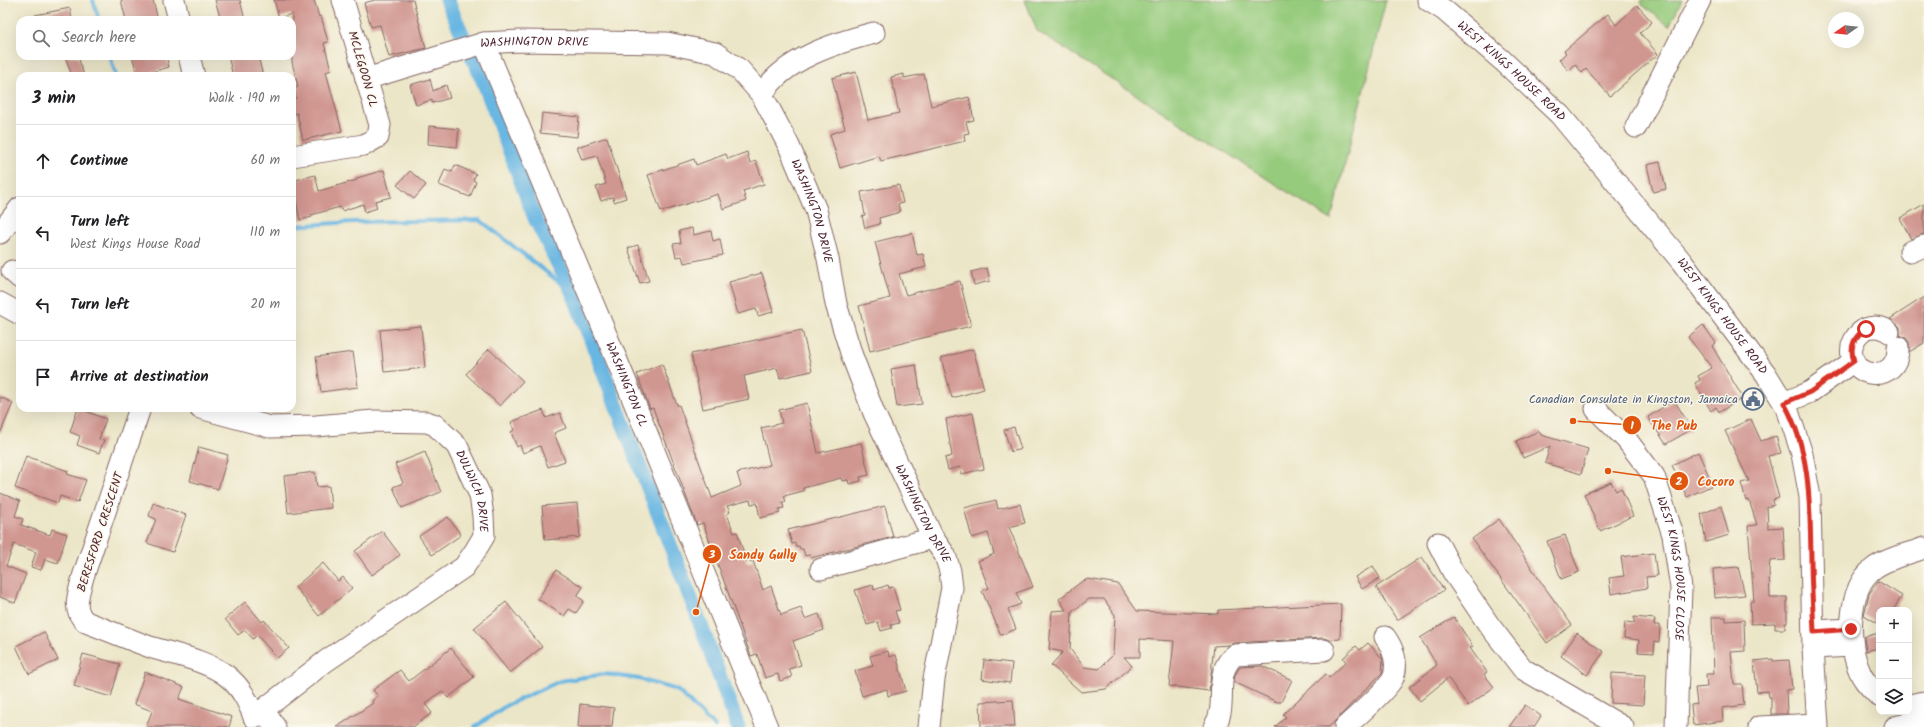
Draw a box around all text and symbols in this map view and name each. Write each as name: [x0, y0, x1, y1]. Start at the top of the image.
north arrow: [1828, 12, 1864, 48]
search box: [16, 16, 296, 60]
street label: WEST KINGS HOUSE ROAD: [1453, 16, 1571, 126]
text: Search here: [62, 26, 136, 50]
icon: search: [30, 27, 52, 49]
street label: MCLEGOON CL: [343, 29, 383, 110]
street label: WASHINGTON DRIVE: [480, 32, 590, 53]
text: 3 min: [32, 85, 76, 112]
text: Walk · 190 m: [208, 88, 280, 109]
text: Continue: [70, 149, 128, 173]
icon: ahead: [32, 150, 54, 172]
text: 60 m: [251, 150, 280, 171]
street label: WASHINGTON DRIVE: [786, 156, 838, 266]
text: Turn left: [70, 210, 130, 234]
icon: left: [32, 222, 54, 244]
text: 110 m: [250, 222, 280, 243]
text: West Kings House Road: [70, 234, 200, 255]
street label: WEST KINGS HOUSE ROAD: [1672, 254, 1772, 379]
text: Turn left: [70, 293, 130, 317]
icon: left: [32, 294, 54, 316]
text: 20 m: [250, 294, 280, 315]
route start: [1857, 320, 1875, 338]
street label: WASHINGTON CL: [600, 339, 652, 430]
text: Arrive at destination: [70, 365, 209, 389]
icon: arrive: [32, 366, 54, 388]
public building icon: Canadian Consulate in Kingston, Jamaica: [1740, 386, 1766, 412]
place label: Canadian Consulate in Kingston, Jamaica: [1529, 390, 1738, 409]
callout: The Pub: [1622, 413, 1705, 438]
text: 1: [1630, 416, 1634, 435]
text: The Pub: [1651, 416, 1698, 437]
street label: DULWICH DRIVE: [450, 447, 493, 534]
street label: WASHINGTON DRIVE: [890, 461, 956, 566]
street label: BERESFORD CRESCENT: [72, 468, 129, 594]
callout: Cocoro: [1669, 469, 1742, 494]
text: 2: [1676, 472, 1683, 491]
text: Cocoro: [1698, 472, 1735, 493]
street label: WEST KINGS HOUSE CLOSE: [1651, 494, 1690, 642]
callout: Sandy Gully: [702, 542, 805, 567]
text: 3: [708, 545, 716, 564]
text: Sandy Gully: [729, 545, 797, 566]
map controls: [1876, 607, 1912, 715]
button: +: [1876, 607, 1912, 643]
route end: [1842, 620, 1860, 638]
button: −: [1876, 643, 1912, 679]
button: layers: [1876, 679, 1912, 715]

